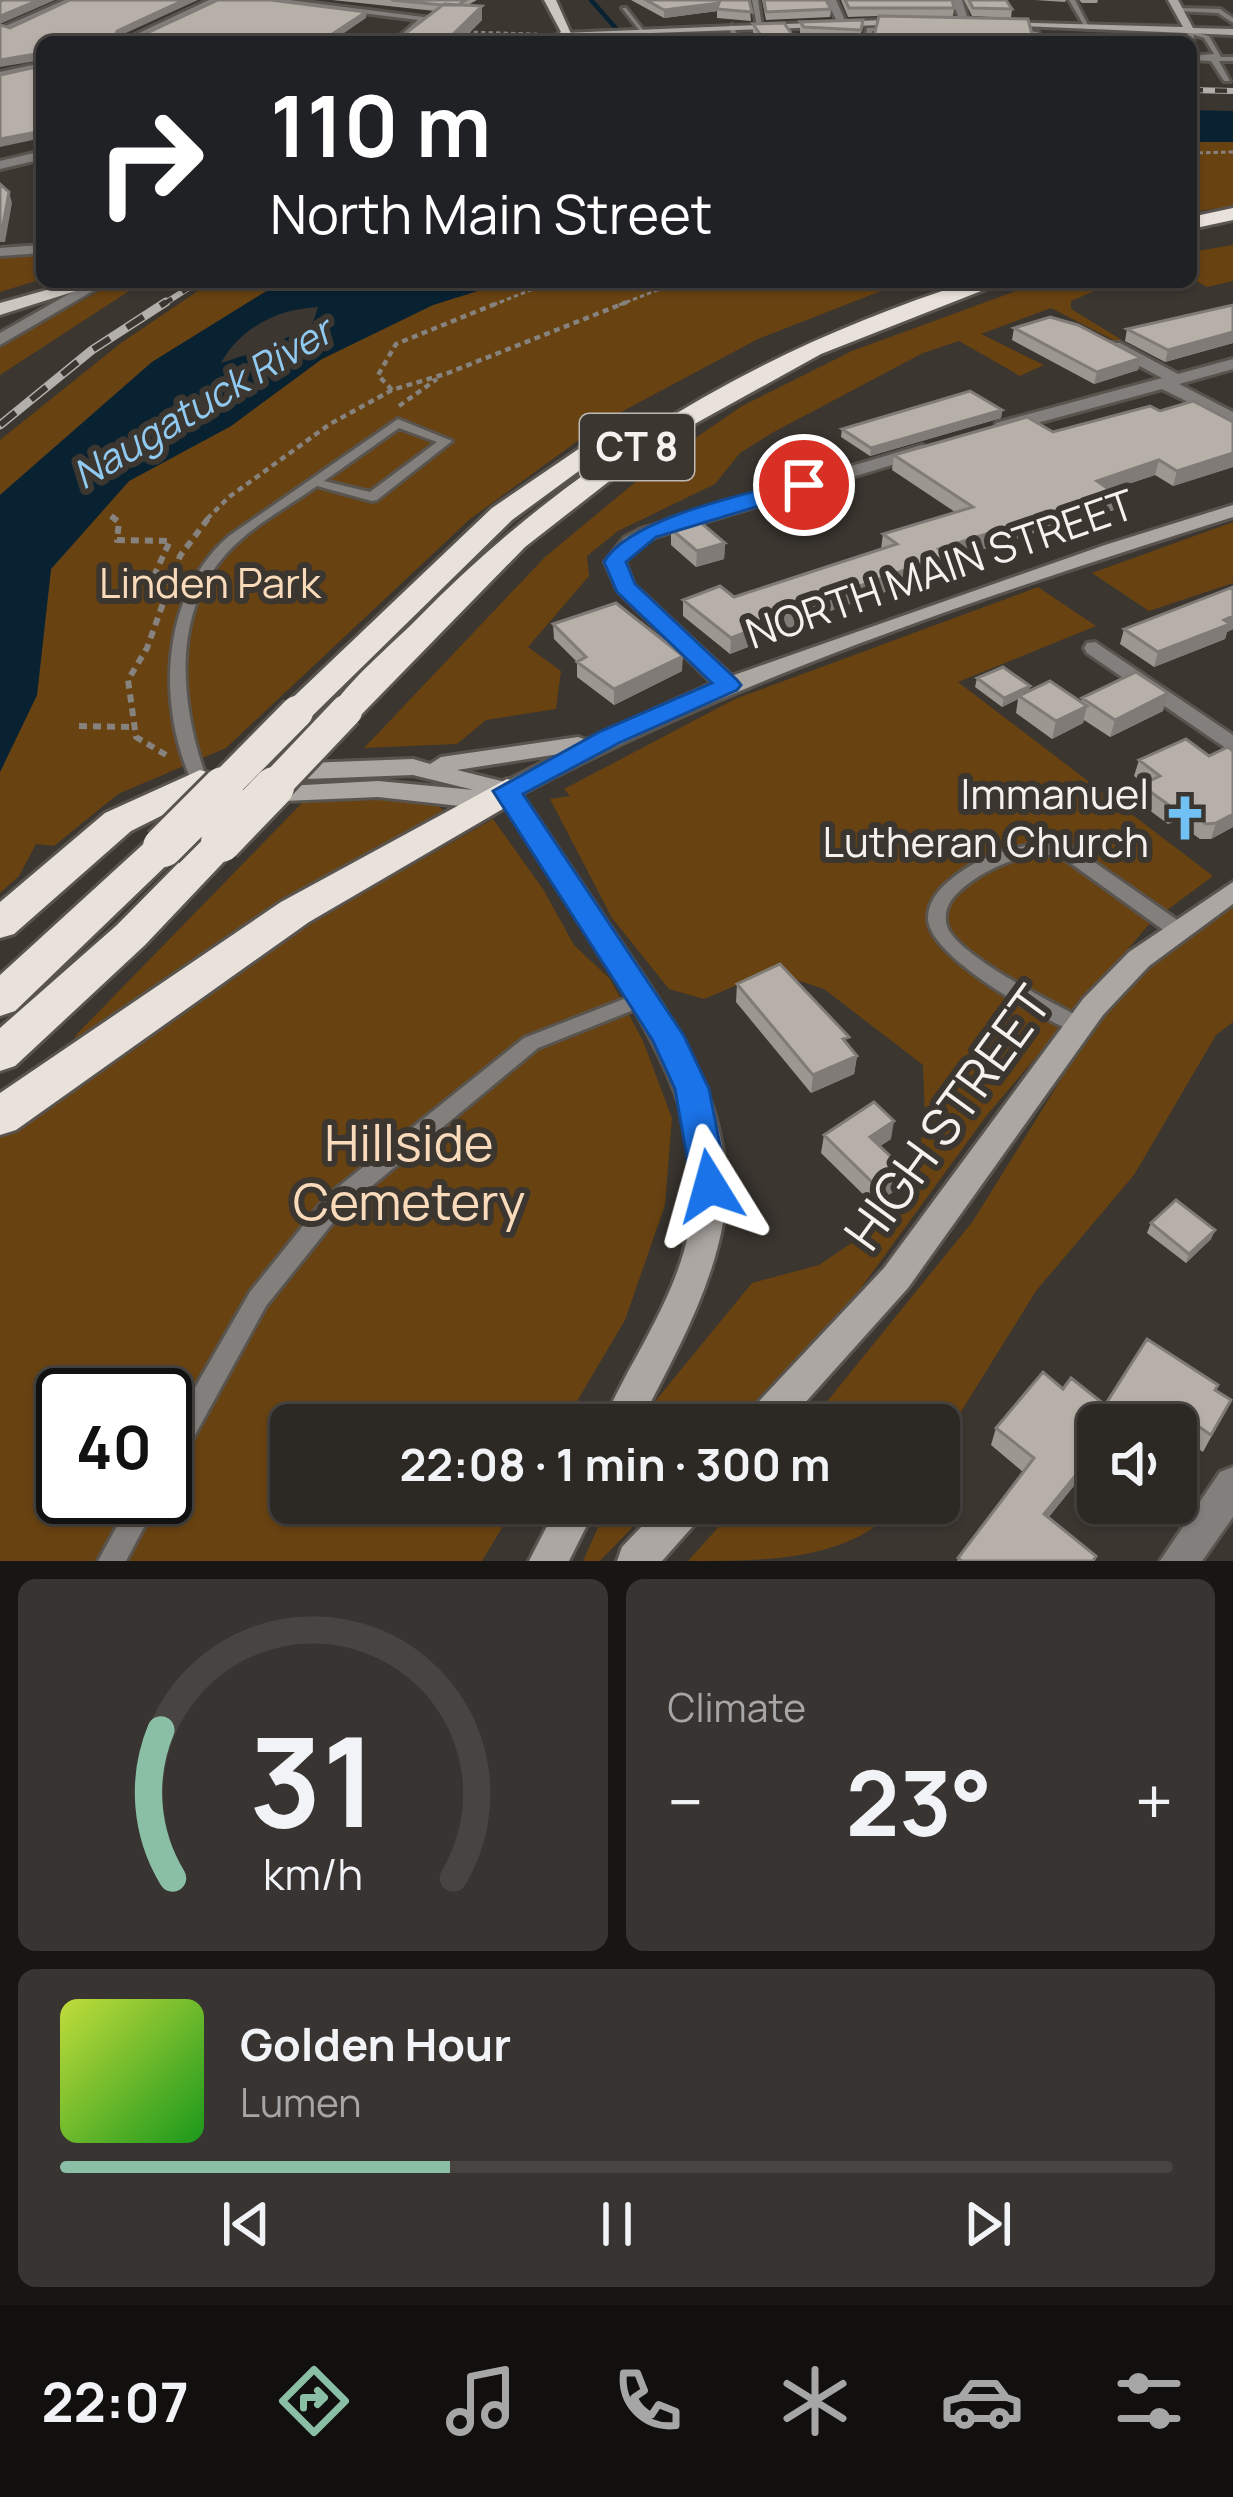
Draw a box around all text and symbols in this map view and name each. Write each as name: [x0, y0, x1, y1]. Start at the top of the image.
text: 110 m: [270, 67, 491, 182]
icon: right: [72, 84, 228, 240]
text: North Main Street: [270, 176, 712, 250]
water label: Naugatuck River: [62, 301, 345, 501]
road number: CT 8: [580, 414, 694, 480]
pin: [753, 434, 855, 536]
icon: arrive: [771, 452, 837, 518]
street label: NORTH MAIN STREET: [738, 474, 1142, 662]
park label: Linden Park: [99, 553, 322, 611]
place label: Immanuel Lutheran Church: [822, 764, 1149, 870]
church icon: Immanuel Lutheran Church: [1160, 793, 1210, 843]
street label: HIGH STREET: [828, 971, 1066, 1263]
park label: Hillside Cemetery: [293, 1107, 525, 1235]
position arrow: [647, 1123, 773, 1249]
speed limit sign: 40: [36, 1368, 192, 1524]
map controls: [1077, 1404, 1197, 1524]
button: sound: [1077, 1404, 1197, 1524]
text: 22:08 · 1 min · 300 m: [400, 1433, 830, 1495]
text: Climate: [668, 1680, 806, 1734]
text: 31: [249, 1694, 376, 1864]
text: 23°: [846, 1740, 992, 1863]
text: −: [668, 1756, 703, 1846]
text: +: [1135, 1756, 1173, 1846]
text: km/h: [263, 1844, 363, 1903]
text: Golden Hour: [240, 2013, 511, 2075]
text: Lumen: [240, 2075, 361, 2129]
icon: previous: [213, 2191, 279, 2257]
icon: pause: [584, 2191, 650, 2257]
icon: next: [955, 2191, 1021, 2257]
icon: directions: [272, 2359, 356, 2443]
icon: music: [439, 2359, 523, 2443]
icon: phone: [606, 2359, 690, 2443]
icon: climate: [773, 2359, 857, 2443]
icon: car: [940, 2359, 1024, 2443]
icon: filters: [1107, 2359, 1191, 2443]
text: 22:07: [42, 2364, 189, 2438]

